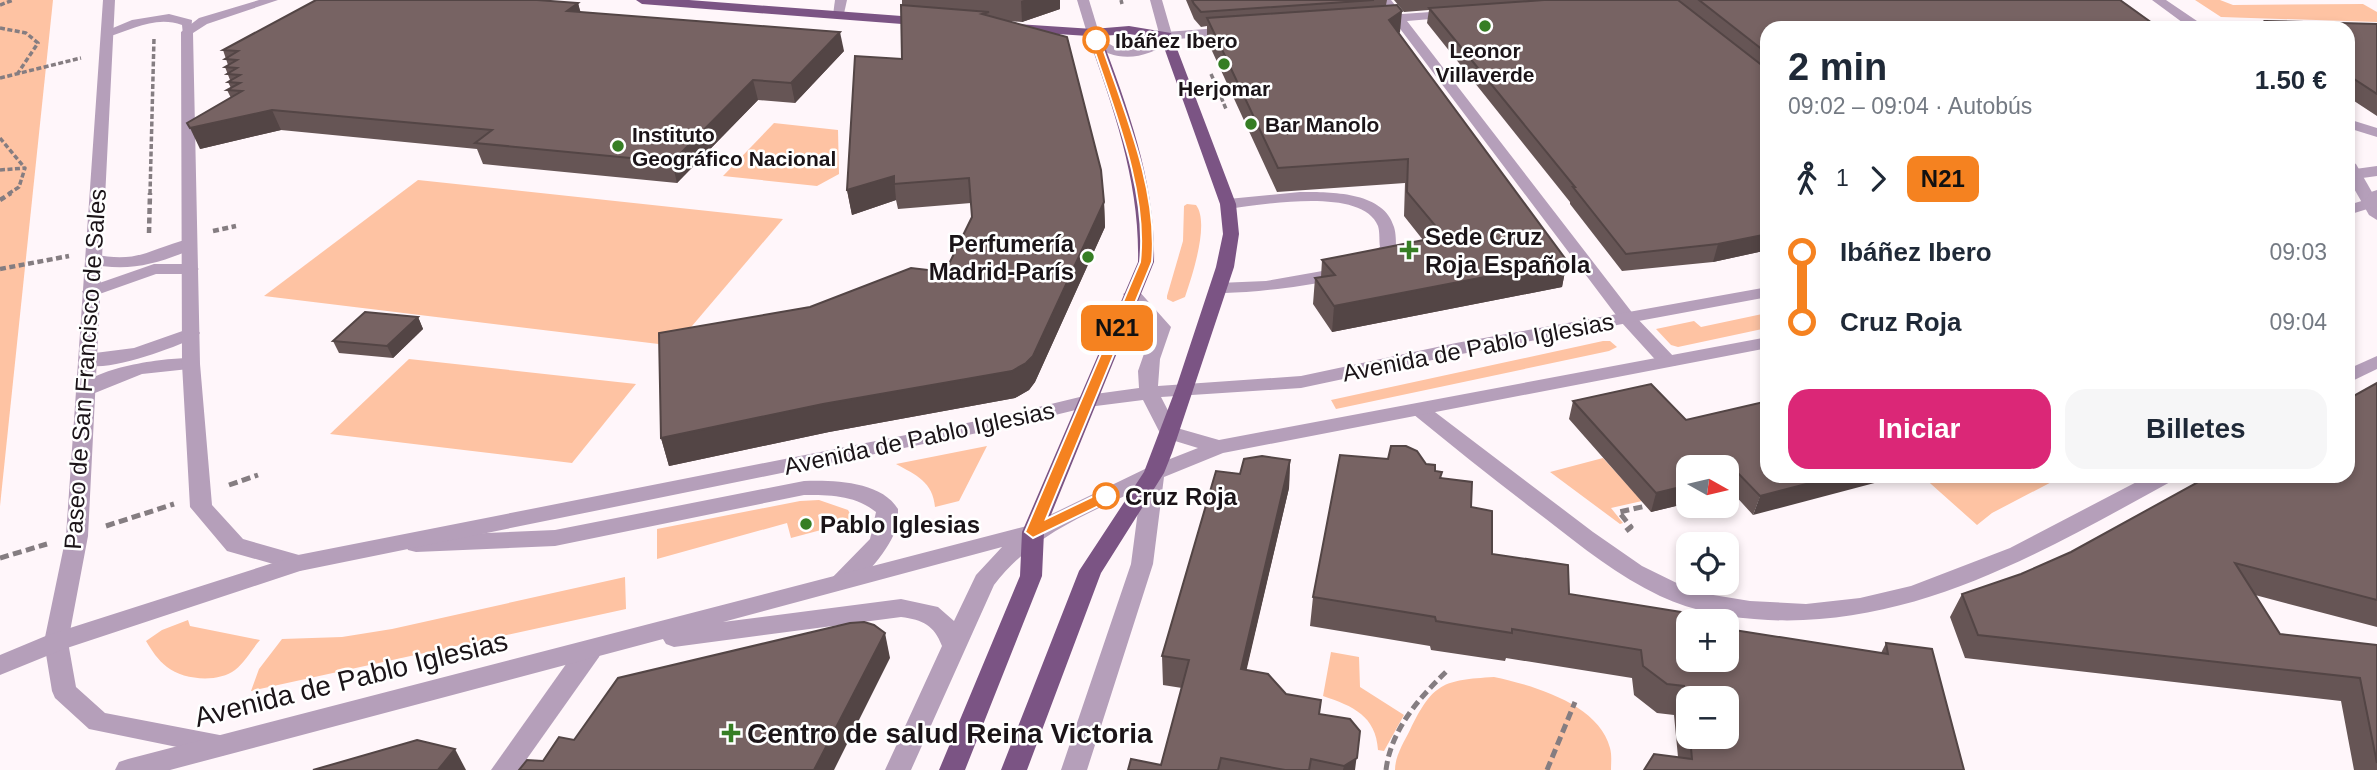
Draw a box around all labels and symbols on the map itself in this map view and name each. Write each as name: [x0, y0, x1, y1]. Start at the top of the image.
marker: Leonor Villaverde: [1477, 18, 1493, 34]
marker: Ibáñez Ibero: [1083, 27, 1109, 53]
place label: Ibáñez Ibero: [1115, 29, 1238, 52]
place label: Leonor Villaverde: [1436, 39, 1534, 86]
marker: Herjomar: [1216, 56, 1232, 72]
place label: Herjomar: [1178, 77, 1270, 100]
place label: Bar Manolo: [1265, 113, 1379, 136]
marker: Bar Manolo: [1243, 116, 1259, 132]
place label: Instituto Geográfico Nacional: [632, 123, 836, 170]
marker: Instituto Geográfico Nacional: [610, 138, 626, 154]
street label: Paseo de San Francisco de Sales: [59, 188, 111, 550]
place label: Sede Cruz Roja Española: [1425, 223, 1591, 278]
place label: Perfumería Madrid-París: [929, 230, 1075, 285]
marker: Sede Cruz Roja Española: [1399, 240, 1419, 260]
marker: Perfumería Madrid-París: [1080, 249, 1096, 265]
line badge: N21: [1077, 305, 1157, 351]
street label: Avenida de Pablo Iglesias: [1340, 307, 1616, 387]
street label: Avenida de Pablo Iglesias: [781, 396, 1057, 480]
north arrow: [1676, 455, 1740, 518]
marker: Cruz Roja: [1093, 483, 1119, 509]
place label: Cruz Roja: [1125, 483, 1238, 510]
place label: Pablo Iglesias: [820, 511, 980, 538]
marker: Pablo Iglesias: [798, 516, 814, 532]
street label: Avenida de Pablo Iglesias: [191, 625, 511, 733]
place label: Centro de salud Reina Victoria: [747, 718, 1153, 749]
marker: Centro de salud Reina Victoria: [721, 723, 741, 743]

